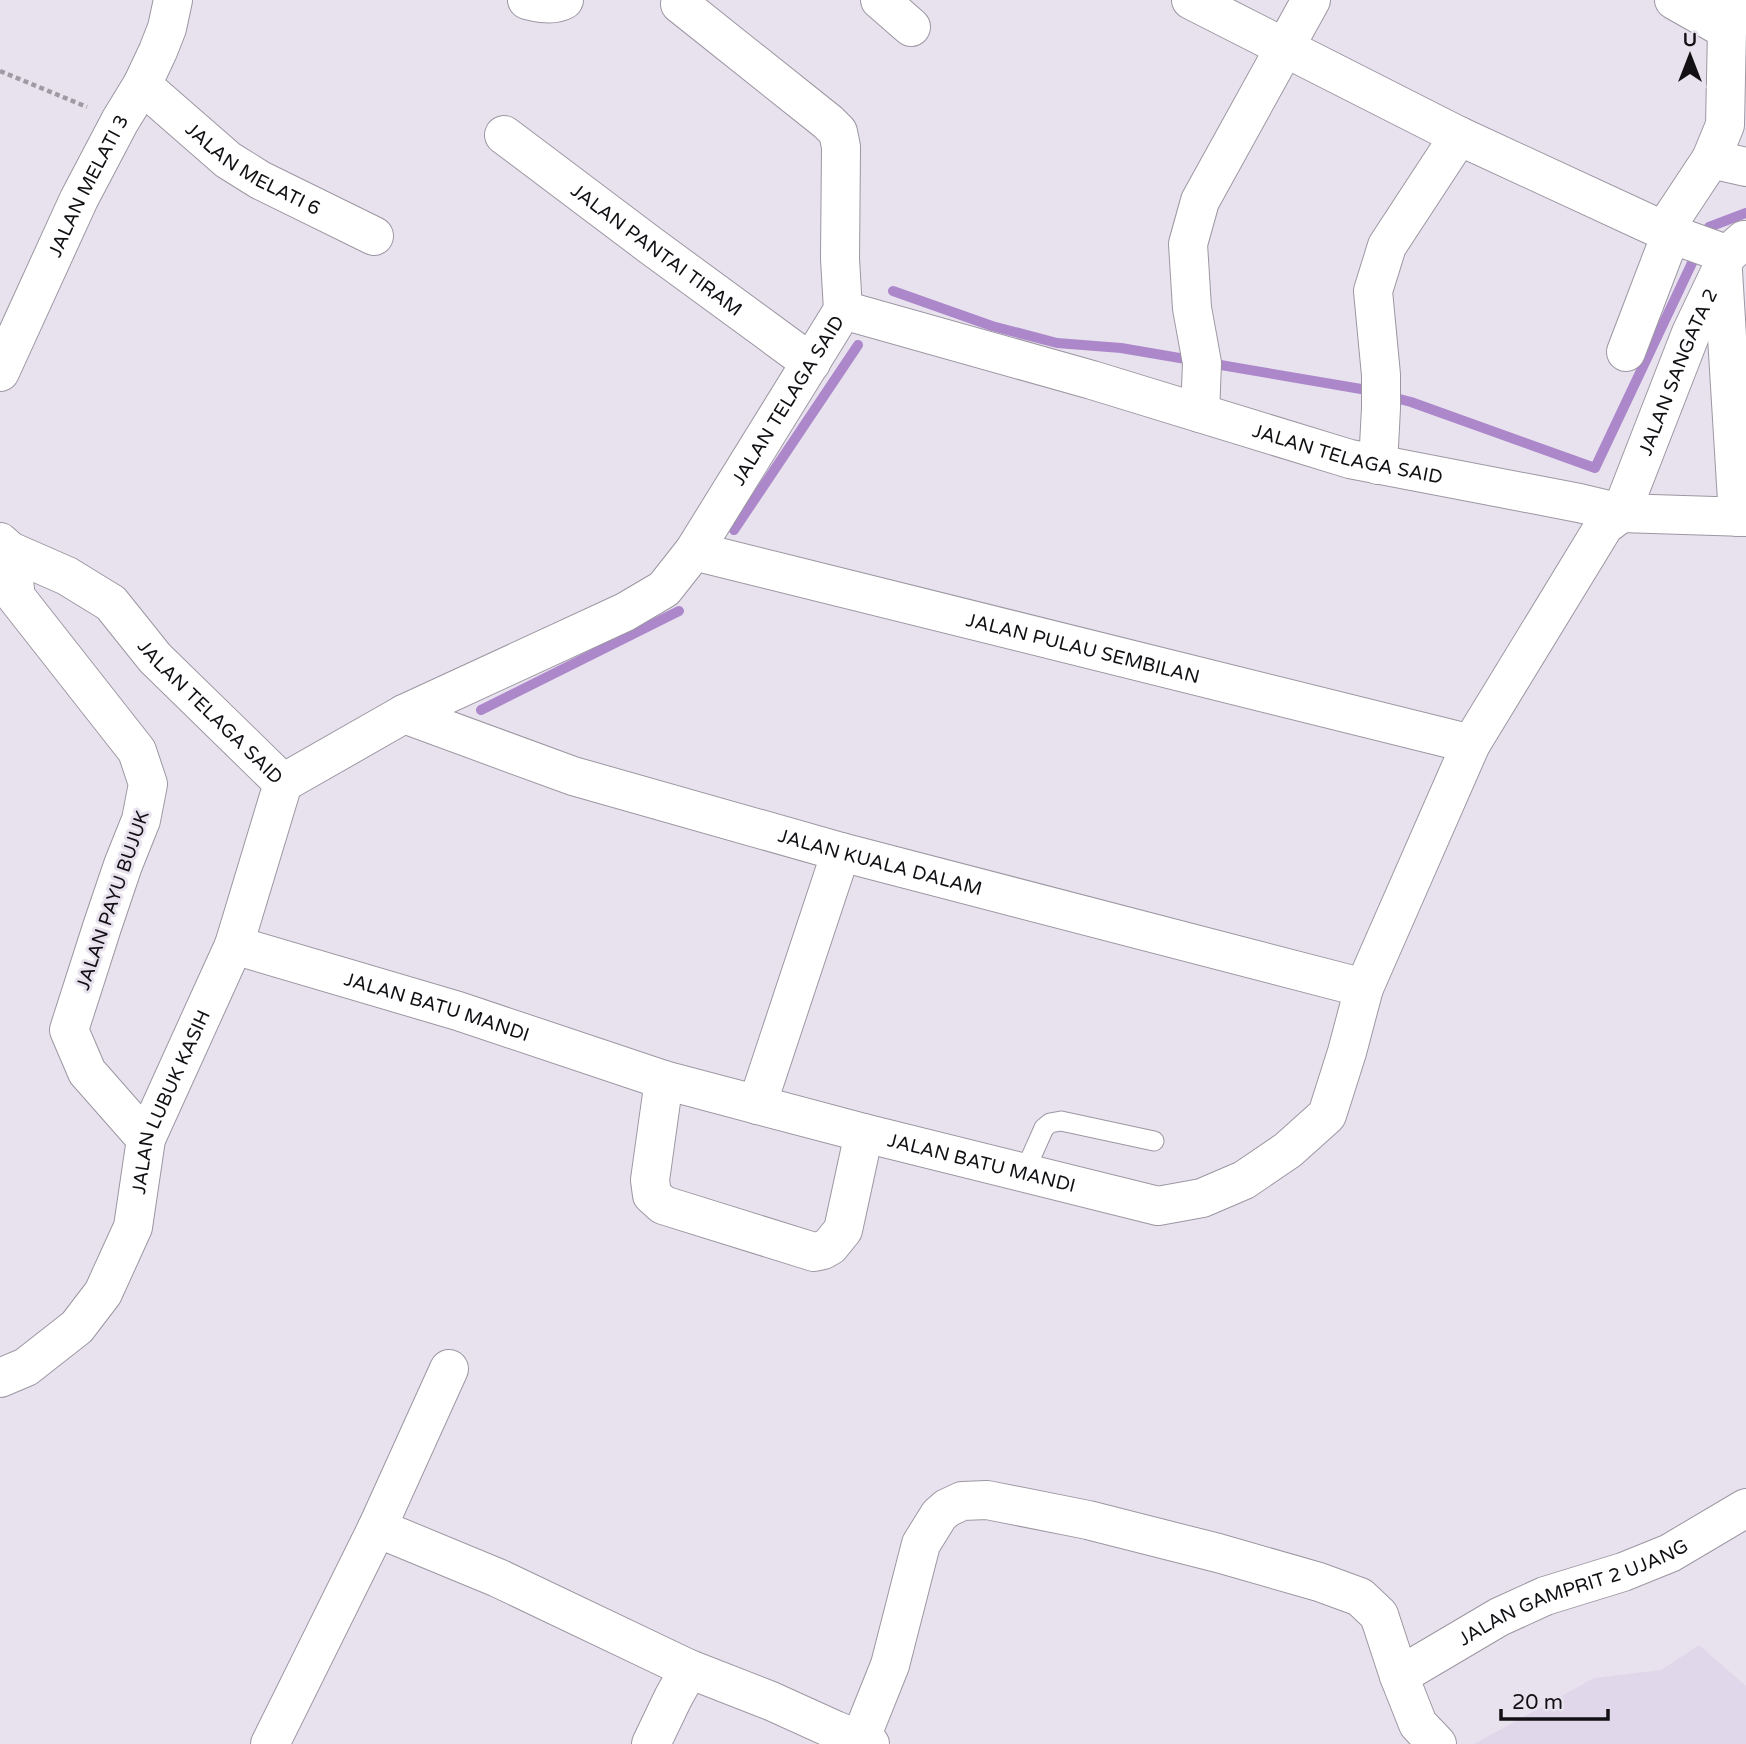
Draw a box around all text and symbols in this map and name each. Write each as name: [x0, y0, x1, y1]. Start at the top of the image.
north arrow: [1655, 21, 1725, 91]
text: U: [1683, 29, 1697, 51]
street label: JALAN MELATI 3: [44, 111, 133, 261]
street label: JALAN MELATI 6: [181, 118, 324, 220]
street label: JALAN PANTAI TIRAM: [566, 180, 746, 321]
street label: JALAN SANGATA 2: [1635, 285, 1722, 459]
street label: JALAN TELAGA SAID: [728, 312, 849, 489]
street label: JALAN TELAGA SAID: [1250, 420, 1444, 489]
street label: JALAN PULAU SEMBILAN: [964, 609, 1202, 688]
street label: JALAN TELAGA SAID: [133, 636, 287, 789]
street label: JALAN PAYU BUJUK: [72, 808, 154, 993]
street label: JALAN KUALA DALAM: [776, 825, 984, 900]
street label: JALAN BATU MANDI: [342, 968, 532, 1046]
street label: JALAN LUBUK KASIH: [128, 1007, 215, 1196]
street label: JALAN BATU MANDI: [885, 1129, 1078, 1197]
street label: JALAN GAMPRIT 2 UJANG: [1455, 1535, 1692, 1651]
scale bar: [1501, 1678, 1608, 1722]
text: 20 m: [1512, 1690, 1563, 1715]

